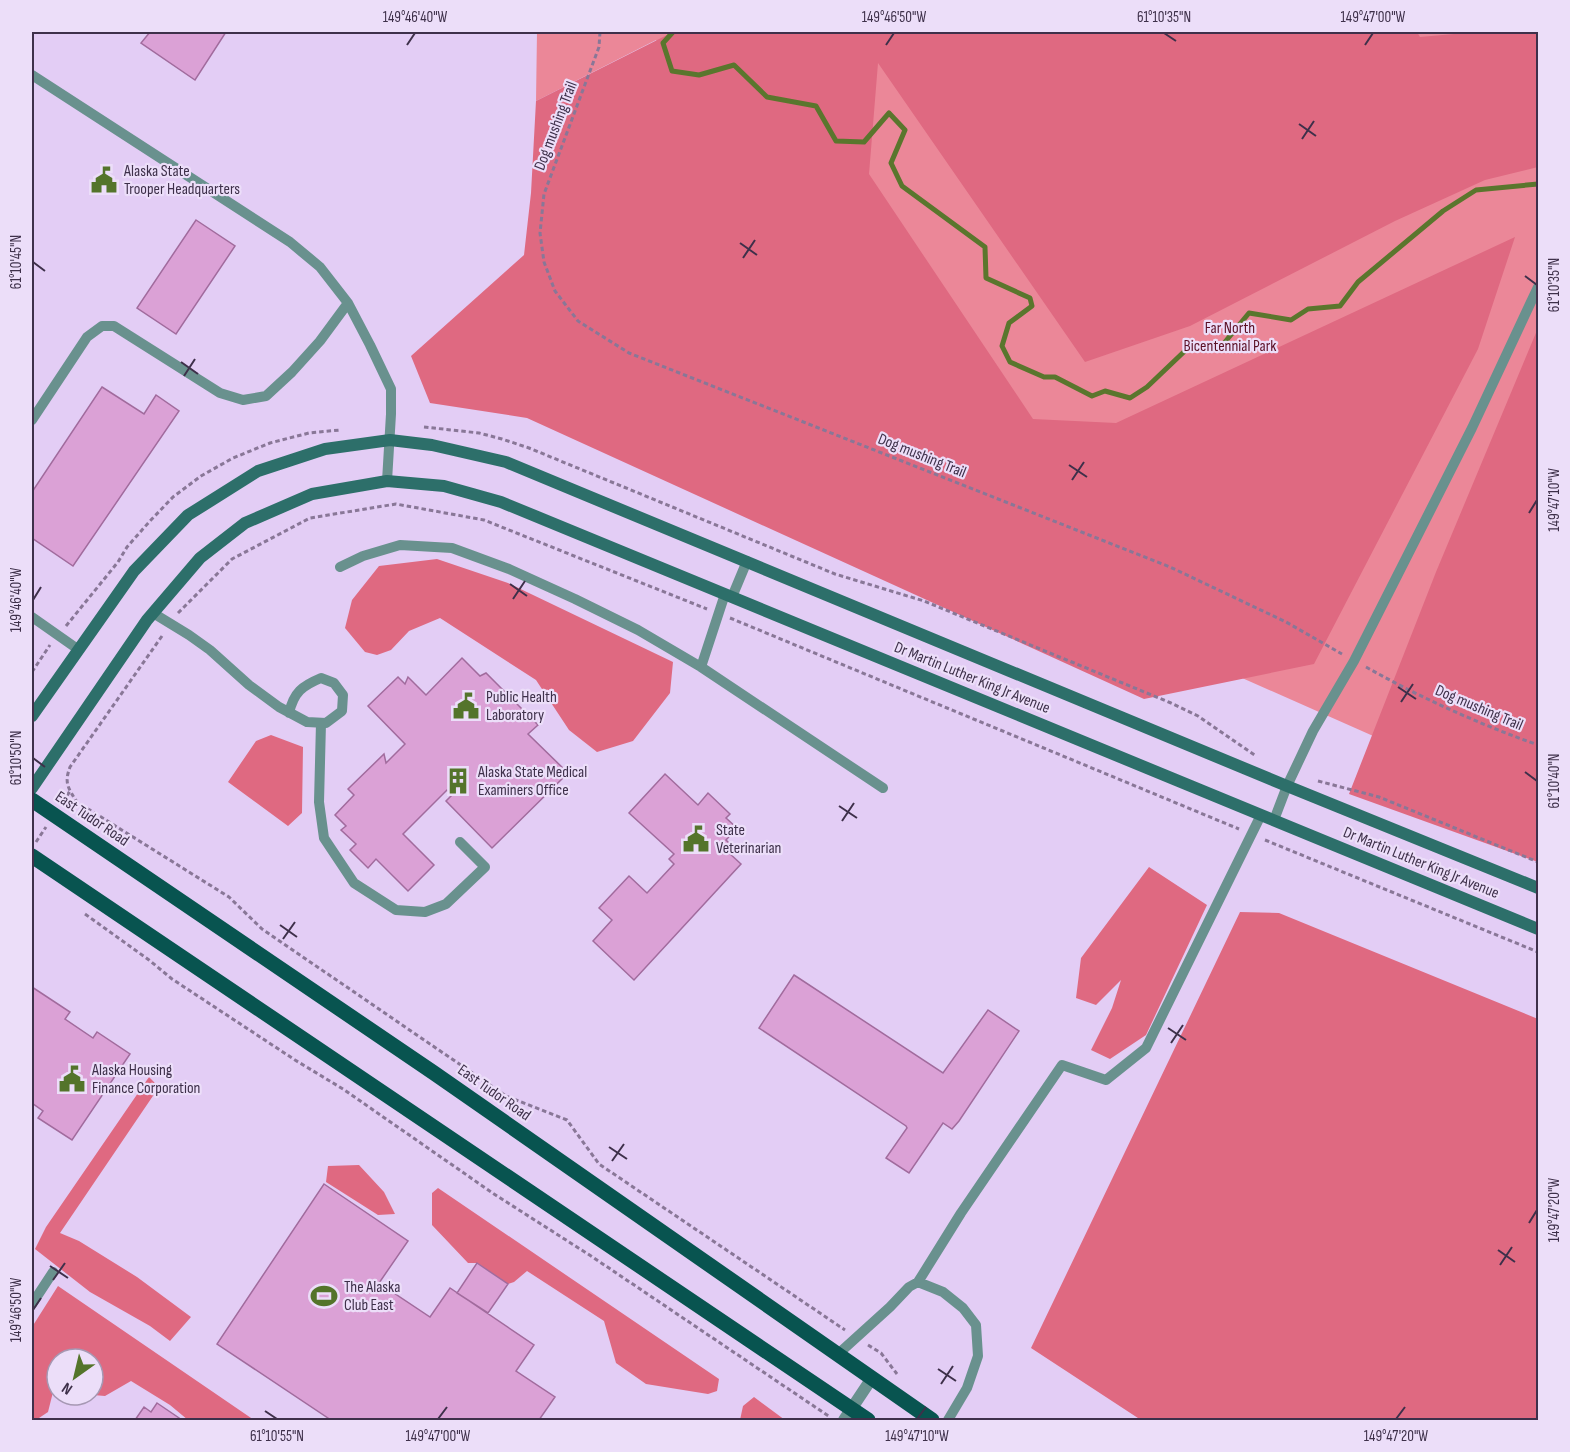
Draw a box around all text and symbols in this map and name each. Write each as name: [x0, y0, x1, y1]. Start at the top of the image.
text: 149°46'40"W: [383, 8, 448, 27]
text: 149°46'50"W: [862, 8, 926, 27]
text: 61°10'35"N: [1137, 8, 1191, 27]
text: 149°47'00"W: [1341, 8, 1406, 27]
street label: Dog mushing Trail: [530, 79, 582, 173]
place label: Alaska State Trooper Headquarters: [123, 162, 240, 199]
public building icon: Alaska State Trooper Headquarters: [89, 165, 119, 195]
text: 61°10'45"N: [7, 235, 26, 289]
text: 61°10'35"N: [1545, 258, 1564, 312]
park label: Far North Bicentennial Park: [1184, 319, 1276, 356]
street label: Dog mushing Trail: [875, 430, 969, 482]
text: 149°47'10"W: [1545, 468, 1564, 532]
text: 149°46'40"W: [7, 567, 26, 632]
street label: Dr Martin Luther King Jr Avenue: [891, 638, 1053, 718]
street label: Dog mushing Trail: [1432, 681, 1526, 735]
place label: Public Health Laboratory: [486, 688, 557, 725]
public building icon: Public Health Laboratory: [451, 691, 481, 721]
text: 61°10'50"N: [7, 731, 26, 785]
text: 61°10'40"N: [1545, 754, 1564, 808]
place label: Alaska State Medical Examiners Office: [477, 763, 587, 800]
building icon: Alaska State Medical Examiners Office: [443, 766, 473, 796]
street label: East Tudor Road: [52, 787, 132, 851]
place label: State Veterinarian: [716, 821, 781, 858]
street label: Dr Martin Luther King Jr Avenue: [1340, 823, 1502, 903]
public building icon: State Veterinarian: [681, 824, 711, 854]
place label: Alaska Housing Finance Corporation: [91, 1061, 200, 1098]
street label: East Tudor Road: [454, 1061, 534, 1125]
public building icon: Alaska Housing Finance Corporation: [57, 1064, 87, 1094]
text: 149°47'20"W: [1545, 1178, 1564, 1242]
text: 149°46'50"W: [7, 1278, 26, 1342]
place label: The Alaska Club East: [344, 1278, 400, 1315]
sports icon: The Alaska Club East: [309, 1281, 339, 1311]
north arrow: [45, 1347, 105, 1407]
text: N: [59, 1378, 76, 1398]
text: 61°10'55"N: [250, 1427, 304, 1446]
text: 149°47'00"W: [406, 1427, 471, 1446]
text: 149°47'10"W: [885, 1427, 949, 1446]
text: 149°47'20"W: [1364, 1427, 1428, 1446]

